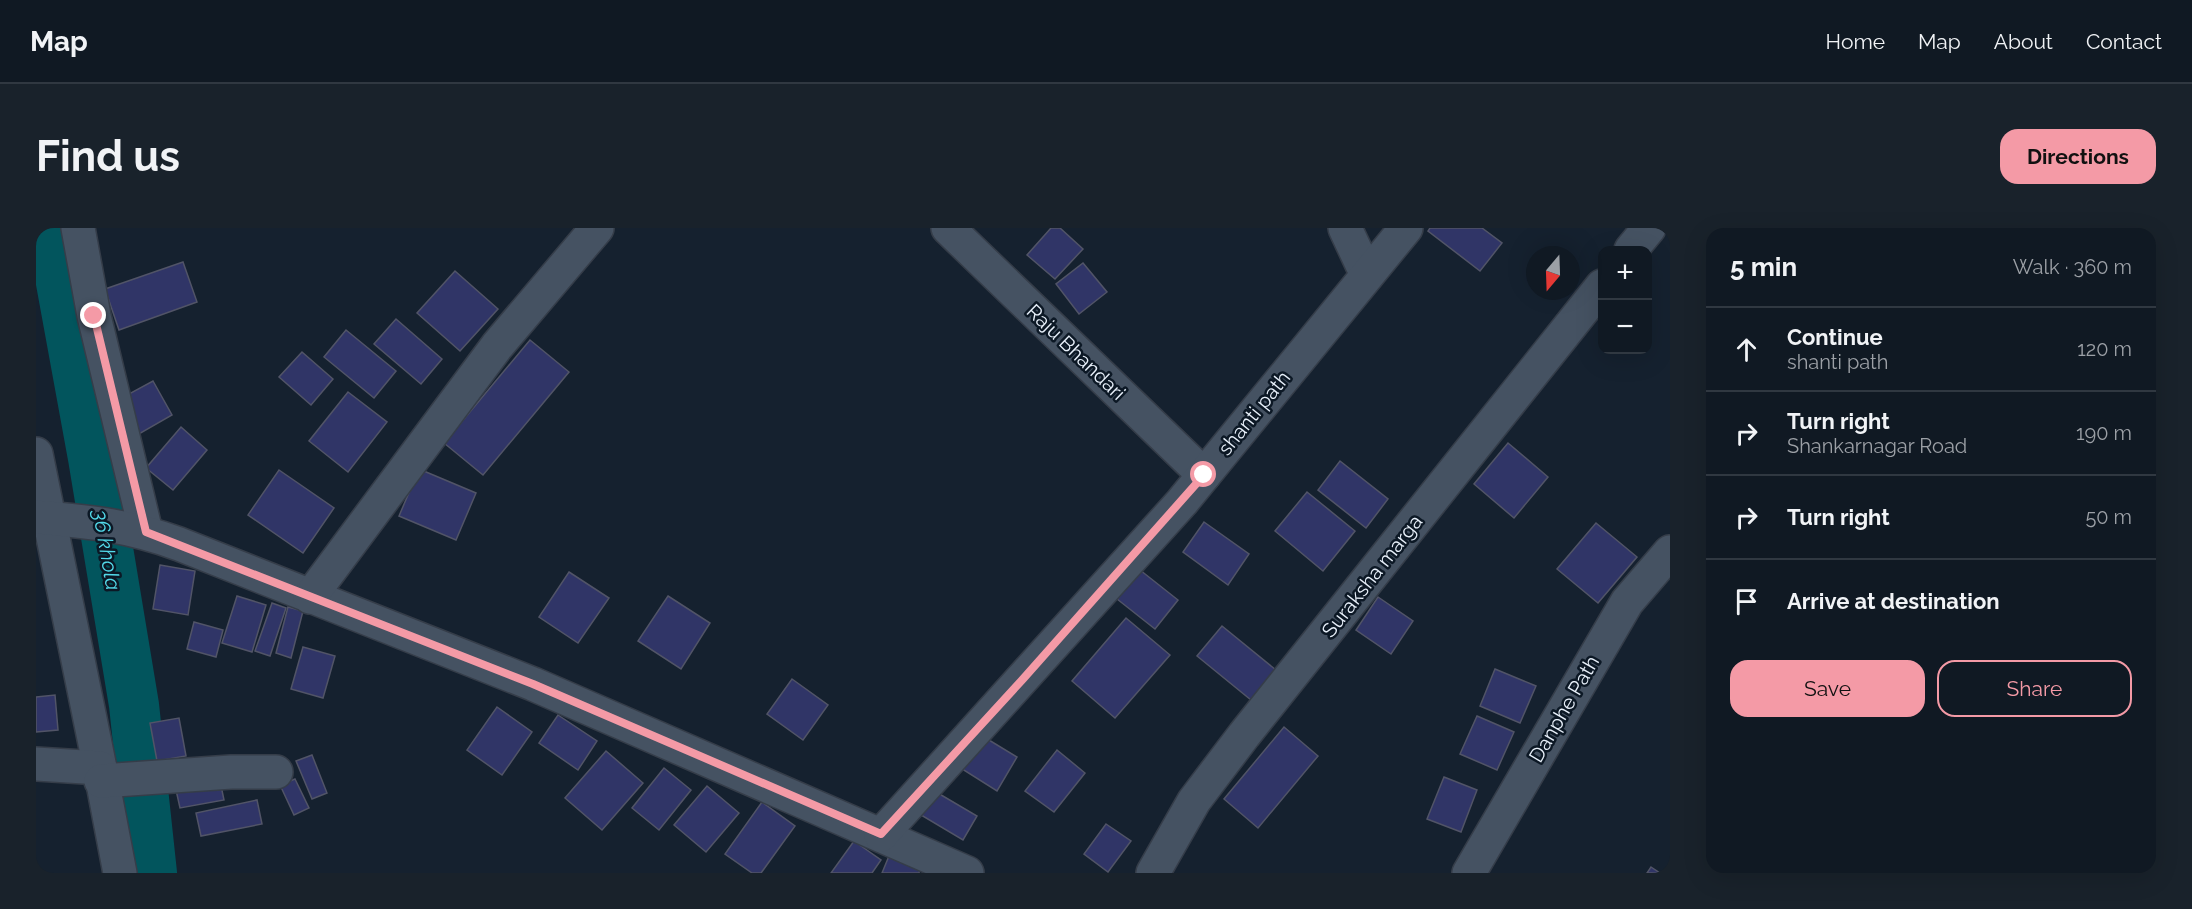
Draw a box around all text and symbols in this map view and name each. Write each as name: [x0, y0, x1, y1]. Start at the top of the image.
text: Map: [30, 25, 88, 58]
text: Home: [1826, 29, 1885, 54]
text: Map: [1918, 29, 1961, 54]
text: About: [1994, 29, 2053, 54]
text: Contact: [2086, 29, 2162, 54]
button: Directions: [2000, 129, 2156, 184]
text: Find us: [36, 132, 180, 181]
north arrow: [1526, 246, 1580, 300]
map controls: [1598, 246, 1652, 354]
button: +: [1598, 246, 1652, 300]
text: 5 min: [1730, 252, 1797, 282]
text: Walk · 360 m: [2013, 255, 2132, 279]
street label: Raju Bhandari: [1022, 299, 1130, 405]
button: −: [1598, 300, 1652, 354]
route end: [80, 302, 106, 328]
text: Continue: [1787, 324, 1883, 350]
icon: ahead: [1730, 333, 1763, 366]
text: 120 m: [2077, 337, 2132, 361]
text: shanti path: [1787, 350, 1888, 374]
street label: shanti path: [1213, 366, 1295, 460]
text: Turn right: [1787, 408, 1890, 434]
icon: right: [1730, 417, 1763, 450]
text: 190 m: [2076, 421, 2132, 445]
text: Shankarnagar Road: [1787, 434, 1967, 458]
route start: [1190, 461, 1216, 487]
icon: right: [1730, 501, 1763, 534]
text: Turn right: [1787, 504, 1890, 530]
text: 50 m: [2085, 505, 2132, 529]
water label: 36 khola: [87, 507, 126, 592]
street label: Suraksha marga: [1317, 510, 1427, 642]
icon: arrive: [1730, 585, 1763, 618]
text: Arrive at destination: [1787, 588, 2000, 614]
street label: Danphe Path: [1524, 651, 1604, 767]
button: Save: [1730, 660, 1925, 717]
button: Share: [1937, 660, 2132, 717]

